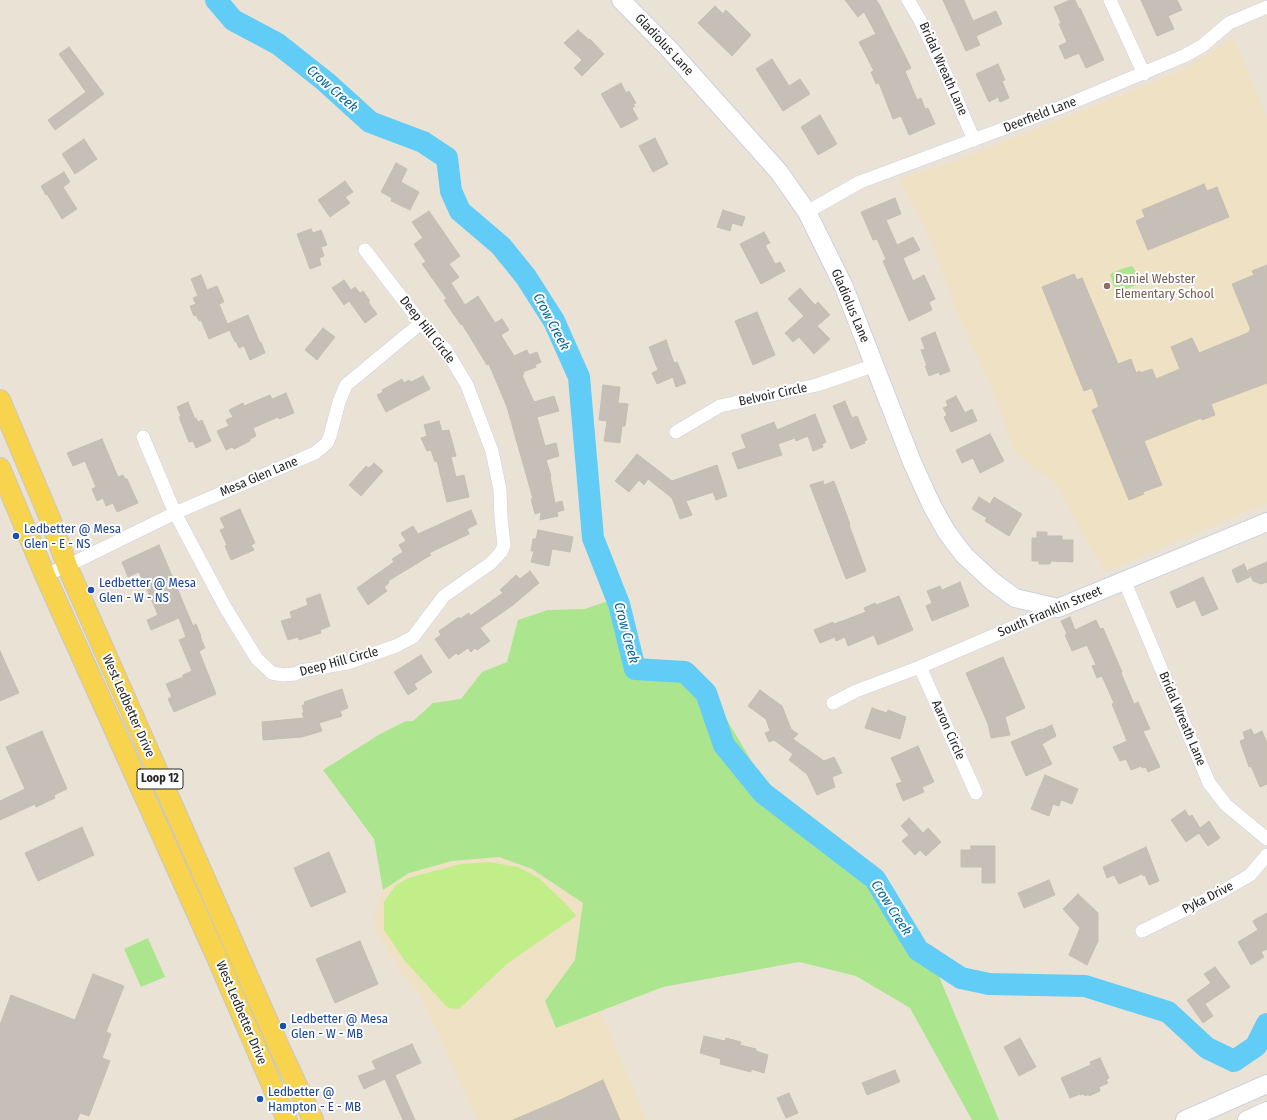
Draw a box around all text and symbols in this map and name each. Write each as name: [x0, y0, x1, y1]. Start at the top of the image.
street label: Gladiolus Lane: [632, 11, 696, 79]
street label: Bridal Wreath Lane: [915, 20, 971, 118]
water label: Crow Creek: [303, 62, 361, 116]
street label: Deerfield Lane: [1001, 94, 1079, 136]
street label: Gladiolus Lane: [828, 267, 872, 345]
place label: Daniel Webster Elementary School: [1115, 271, 1214, 302]
marker: Daniel Webster Elementary School: [1102, 281, 1112, 291]
water label: Crow Creek: [529, 290, 573, 354]
street label: Deep Hill Circle: [396, 293, 458, 367]
street label: Belvoir Circle: [737, 380, 809, 410]
street label: Mesa Glen Lane: [218, 454, 300, 500]
place label: Ledbetter @ Mesa Glen - E - NS: [24, 521, 121, 552]
marker: Ledbetter @ Mesa Glen - E - NS: [11, 531, 21, 541]
place label: Ledbetter @ Mesa Glen - W - NS: [99, 575, 196, 606]
street label: South Franklin Street: [996, 583, 1104, 641]
marker: Ledbetter @ Mesa Glen - W - NS: [86, 585, 96, 595]
water label: Crow Creek: [610, 601, 642, 665]
street label: Deep Hill Circle: [298, 644, 380, 680]
street label: West Ledbetter Drive: [98, 652, 158, 760]
street label: Bridal Wreath Lane: [1155, 670, 1209, 768]
street label: Aaron Circle: [928, 698, 968, 762]
road number: Loop 12: [137, 769, 183, 789]
water label: Crow Creek: [867, 877, 915, 939]
street label: Pyka Drive: [1180, 878, 1236, 918]
street label: West Ledbetter Drive: [212, 959, 270, 1067]
place label: Ledbetter @ Mesa Glen - W - MB: [291, 1011, 388, 1042]
marker: Ledbetter @ Mesa Glen - W - MB: [278, 1021, 288, 1031]
place label: Ledbetter @ Hampton - E - MB: [268, 1084, 361, 1115]
marker: Ledbetter @ Hampton - E - MB: [255, 1094, 265, 1104]

